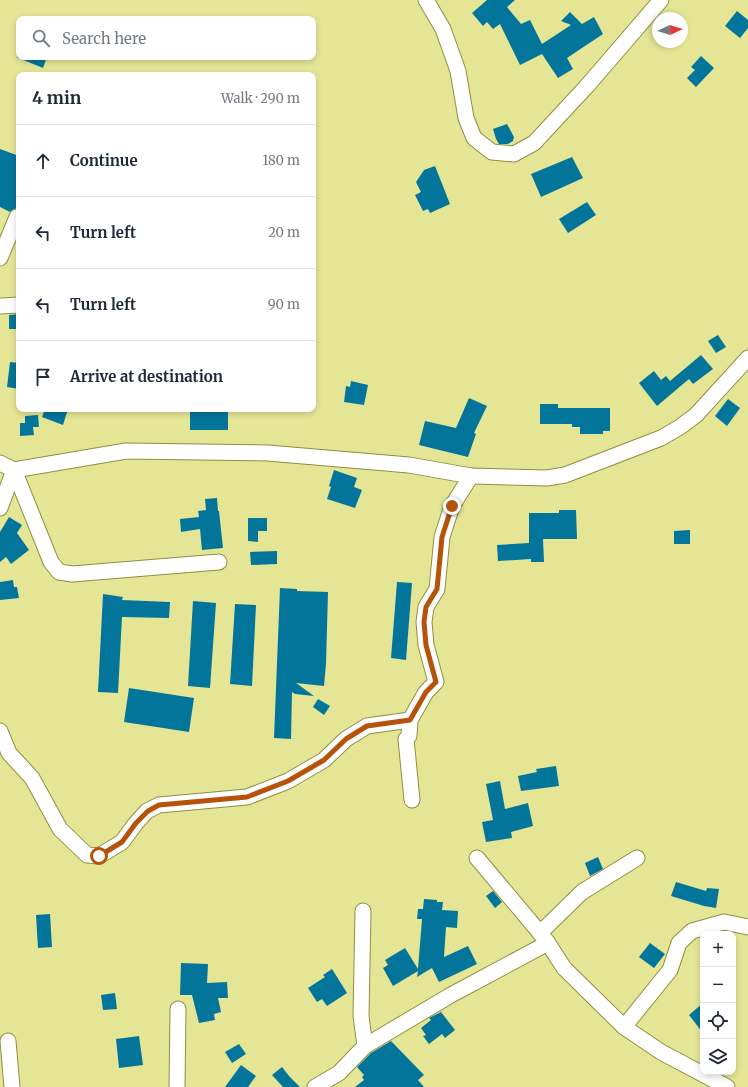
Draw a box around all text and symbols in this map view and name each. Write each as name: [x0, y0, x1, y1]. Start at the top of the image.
north arrow: [652, 12, 688, 48]
search box: [16, 16, 316, 60]
icon: search: [30, 27, 52, 49]
text: Search here: [62, 29, 146, 48]
text: 4 min: [32, 87, 81, 109]
text: Walk · 290 m: [221, 90, 300, 107]
icon: ahead: [32, 150, 54, 172]
text: Continue: [70, 151, 138, 170]
text: 180 m: [262, 152, 300, 169]
icon: left: [32, 222, 54, 244]
text: Turn left: [70, 223, 136, 242]
text: 20 m: [268, 224, 300, 241]
icon: left: [32, 294, 54, 316]
text: Turn left: [70, 295, 136, 314]
text: 90 m: [268, 296, 300, 313]
icon: arrive: [32, 366, 54, 388]
text: Arrive at destination: [70, 367, 223, 386]
route end: [443, 497, 461, 515]
route start: [90, 847, 108, 865]
map controls: [700, 931, 736, 1075]
button: +: [700, 931, 736, 967]
button: −: [700, 967, 736, 1003]
button: locate: [700, 1003, 736, 1039]
button: layers: [700, 1039, 736, 1075]

